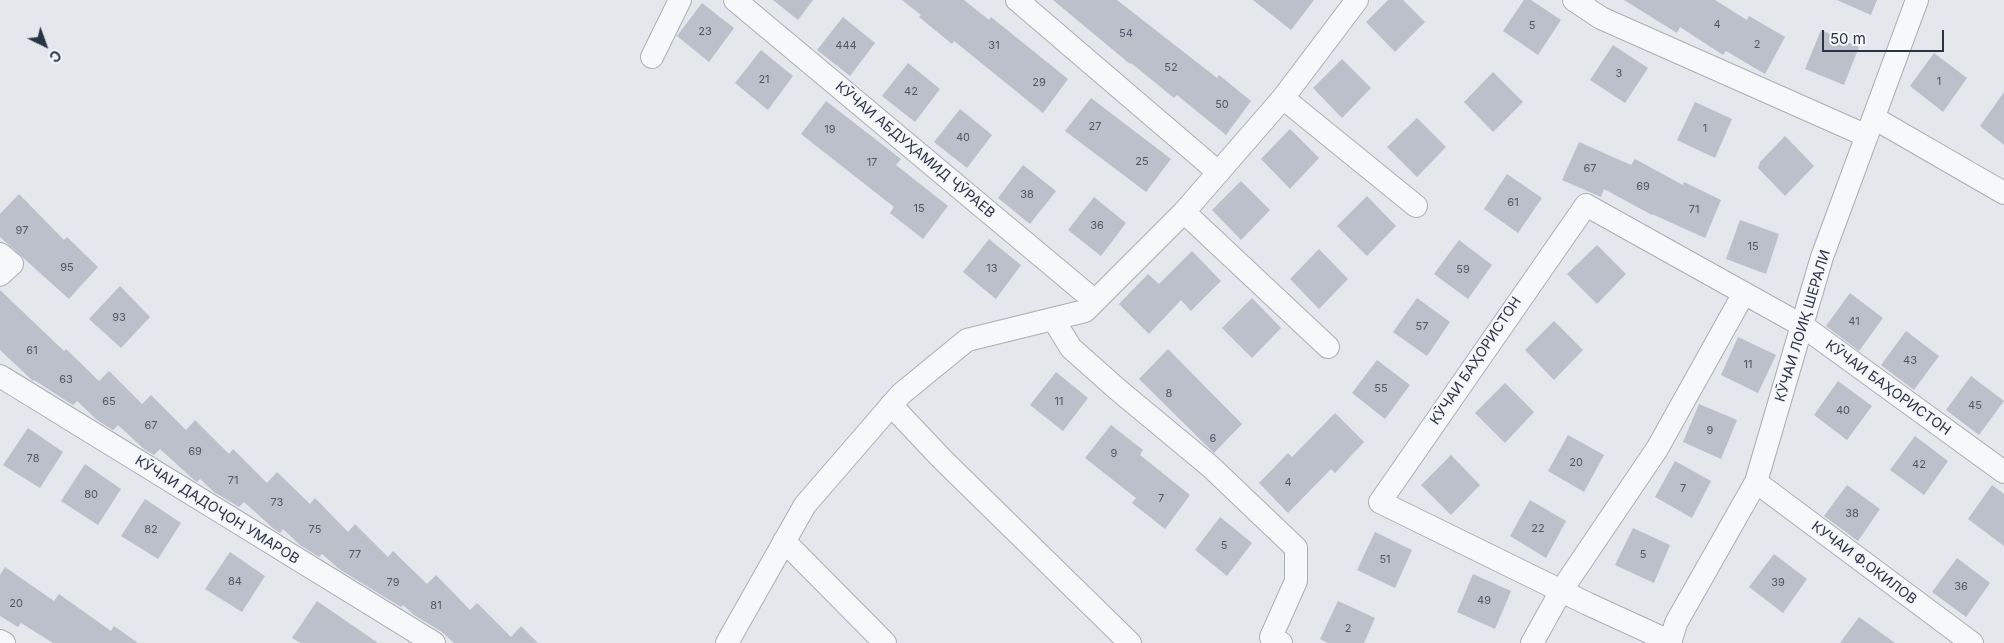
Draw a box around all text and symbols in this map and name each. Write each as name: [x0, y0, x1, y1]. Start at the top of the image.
house number: 4: [1713, 18, 1721, 32]
house number: 5: [1529, 19, 1535, 33]
north arrow: [20, 20, 70, 70]
scale bar: [1824, 20, 1946, 52]
house number: 23: [698, 25, 712, 39]
house number: 54: [1119, 27, 1133, 41]
text: 50 m: [1830, 29, 1866, 48]
house number: 2: [1754, 38, 1760, 52]
house number: 444: [835, 39, 857, 53]
house number: 31: [988, 39, 1000, 53]
text: С: [46, 47, 65, 66]
house number: 52: [1164, 61, 1178, 75]
house number: 3: [1616, 67, 1622, 81]
house number: 21: [758, 73, 770, 87]
house number: 1: [1937, 75, 1941, 89]
house number: 29: [1032, 76, 1046, 90]
street label: КӮЧАИ АБДУҲАМИД ҶӮРАЕВ: [832, 78, 998, 222]
house number: 42: [904, 85, 918, 99]
house number: 50: [1215, 98, 1229, 112]
house number: 27: [1089, 120, 1101, 134]
house number: 1: [1703, 122, 1707, 136]
house number: 19: [824, 123, 836, 137]
house number: 40: [956, 131, 970, 145]
house number: 25: [1135, 155, 1149, 169]
house number: 17: [867, 156, 877, 170]
house number: 67: [1583, 162, 1597, 176]
house number: 69: [1636, 180, 1650, 194]
house number: 38: [1020, 188, 1034, 202]
house number: 61: [1507, 196, 1519, 210]
house number: 15: [913, 202, 925, 216]
house number: 71: [1689, 203, 1699, 217]
house number: 36: [1090, 219, 1104, 233]
house number: 97: [16, 224, 28, 238]
house number: 15: [1747, 240, 1759, 254]
street label: КӮЧАИ ЛОИҚ ШЕРАЛИ: [1772, 248, 1834, 404]
house number: 95: [60, 261, 74, 275]
house number: 13: [986, 262, 998, 276]
house number: 59: [1456, 263, 1470, 277]
street label: КӮЧАИ БАҲОРИСТОН: [1427, 294, 1525, 428]
house number: 93: [112, 311, 126, 325]
house number: 41: [1848, 315, 1860, 329]
house number: 57: [1416, 320, 1428, 334]
street label: КӮЧАИ БАҲОРИСТОН: [1822, 337, 1954, 439]
house number: 61: [26, 344, 38, 358]
house number: 43: [1903, 354, 1917, 368]
house number: 11: [1744, 358, 1752, 372]
house number: 63: [59, 373, 73, 387]
house number: 55: [1374, 382, 1388, 396]
house number: 8: [1166, 387, 1172, 401]
house number: 65: [102, 395, 116, 409]
house number: 11: [1055, 395, 1063, 409]
house number: 45: [1968, 399, 1982, 413]
house number: 40: [1836, 404, 1850, 418]
house number: 67: [144, 419, 158, 433]
house number: 9: [1707, 424, 1713, 438]
house number: 6: [1210, 432, 1216, 446]
house number: 69: [188, 445, 202, 459]
house number: 9: [1111, 447, 1117, 461]
house number: 78: [27, 452, 39, 466]
street label: КӮЧАИ ДАДОҶОН УМАРОВ: [132, 452, 302, 568]
house number: 20: [1569, 456, 1583, 470]
house number: 42: [1912, 458, 1926, 472]
house number: 71: [228, 474, 238, 488]
house number: 4: [1284, 476, 1292, 490]
house number: 7: [1680, 482, 1686, 496]
house number: 80: [84, 488, 98, 502]
house number: 7: [1158, 492, 1164, 506]
house number: 73: [271, 496, 283, 510]
house number: 38: [1845, 507, 1859, 521]
street label: КУЧАИ Ф.ОКИЛОВ: [1808, 518, 1920, 608]
house number: 22: [1531, 522, 1545, 536]
house number: 82: [144, 523, 158, 537]
house number: 75: [309, 523, 321, 537]
house number: 5: [1221, 539, 1227, 553]
house number: 77: [349, 548, 361, 562]
house number: 5: [1640, 548, 1646, 562]
house number: 51: [1379, 553, 1391, 567]
house number: 84: [228, 575, 242, 589]
house number: 79: [387, 576, 399, 590]
house number: 39: [1771, 576, 1785, 590]
house number: 36: [1954, 580, 1968, 594]
house number: 49: [1477, 594, 1491, 608]
house number: 20: [9, 597, 23, 611]
house number: 81: [430, 599, 442, 613]
house number: 2: [1345, 622, 1351, 636]

